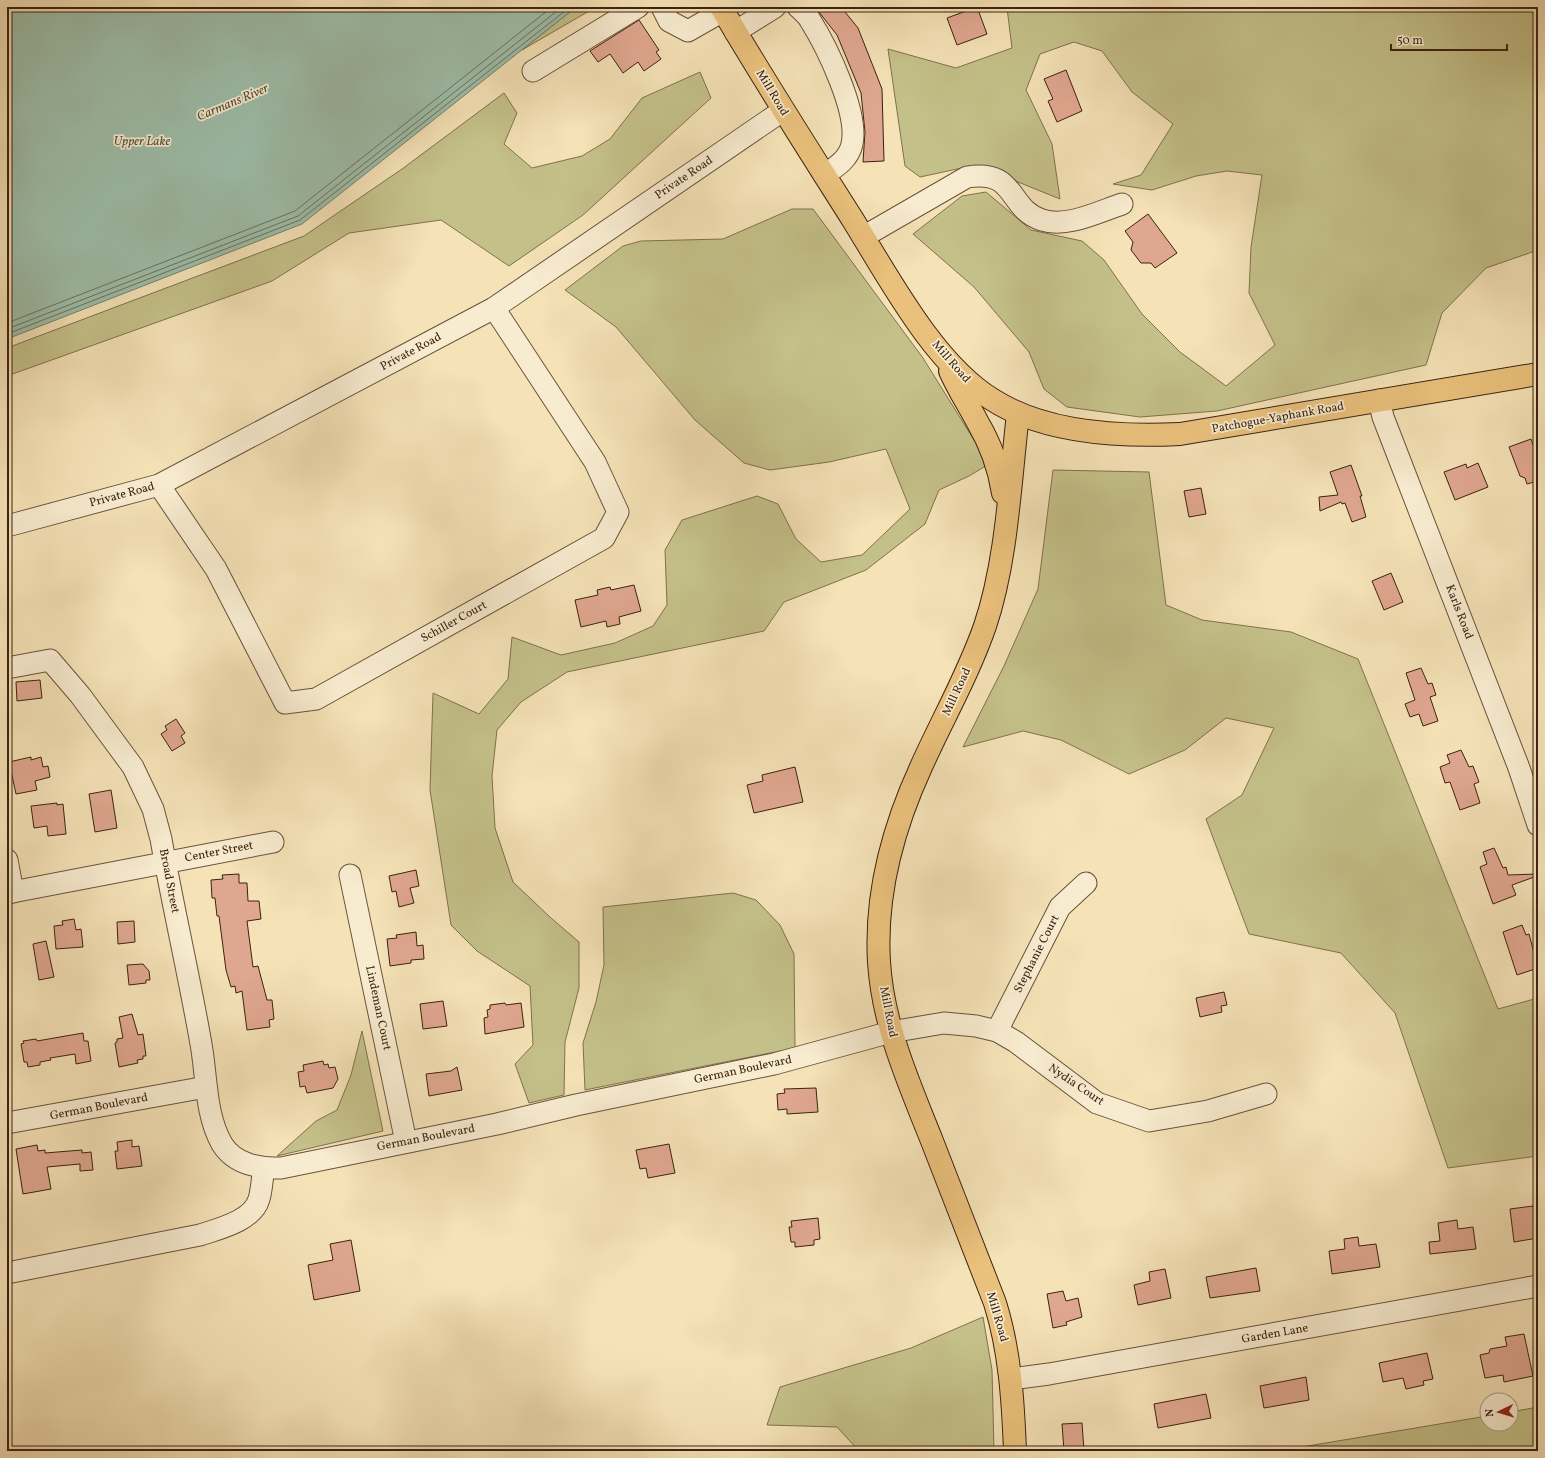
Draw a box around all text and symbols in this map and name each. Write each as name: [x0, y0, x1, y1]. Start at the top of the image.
scale bar: [1391, 26, 1507, 52]
text: 50 m: [1397, 33, 1423, 49]
street label: Mill Road: [752, 67, 792, 119]
water label: Carmans River: [194, 80, 272, 126]
water label: Upper Lake: [114, 133, 170, 151]
street label: Private Road: [652, 153, 716, 203]
street label: Private Road: [378, 329, 445, 375]
street label: Mill Road: [928, 337, 974, 387]
street label: Patchogue-Yaphank Road: [1211, 398, 1346, 438]
street label: Private Road: [88, 479, 157, 511]
street label: Karls Road: [1441, 582, 1477, 642]
street label: Schiller Court: [418, 597, 490, 647]
street label: Mill Road: [939, 665, 975, 719]
street label: Center Street: [183, 838, 255, 866]
street label: Broad Street: [155, 847, 183, 915]
street label: Stephanie Court: [1010, 912, 1064, 996]
street label: Lindeman Court: [361, 964, 395, 1052]
street label: Mill Road: [875, 985, 901, 1039]
street label: German Boulevard: [693, 1052, 794, 1088]
street label: Nydia Court: [1045, 1060, 1107, 1110]
street label: German Boulevard: [49, 1090, 150, 1124]
street label: German Boulevard: [376, 1121, 477, 1155]
street label: Mill Road: [982, 1290, 1012, 1344]
street label: Garden Lane: [1240, 1320, 1310, 1348]
north arrow: [1479, 1392, 1519, 1432]
text: N: [1483, 1408, 1498, 1417]

